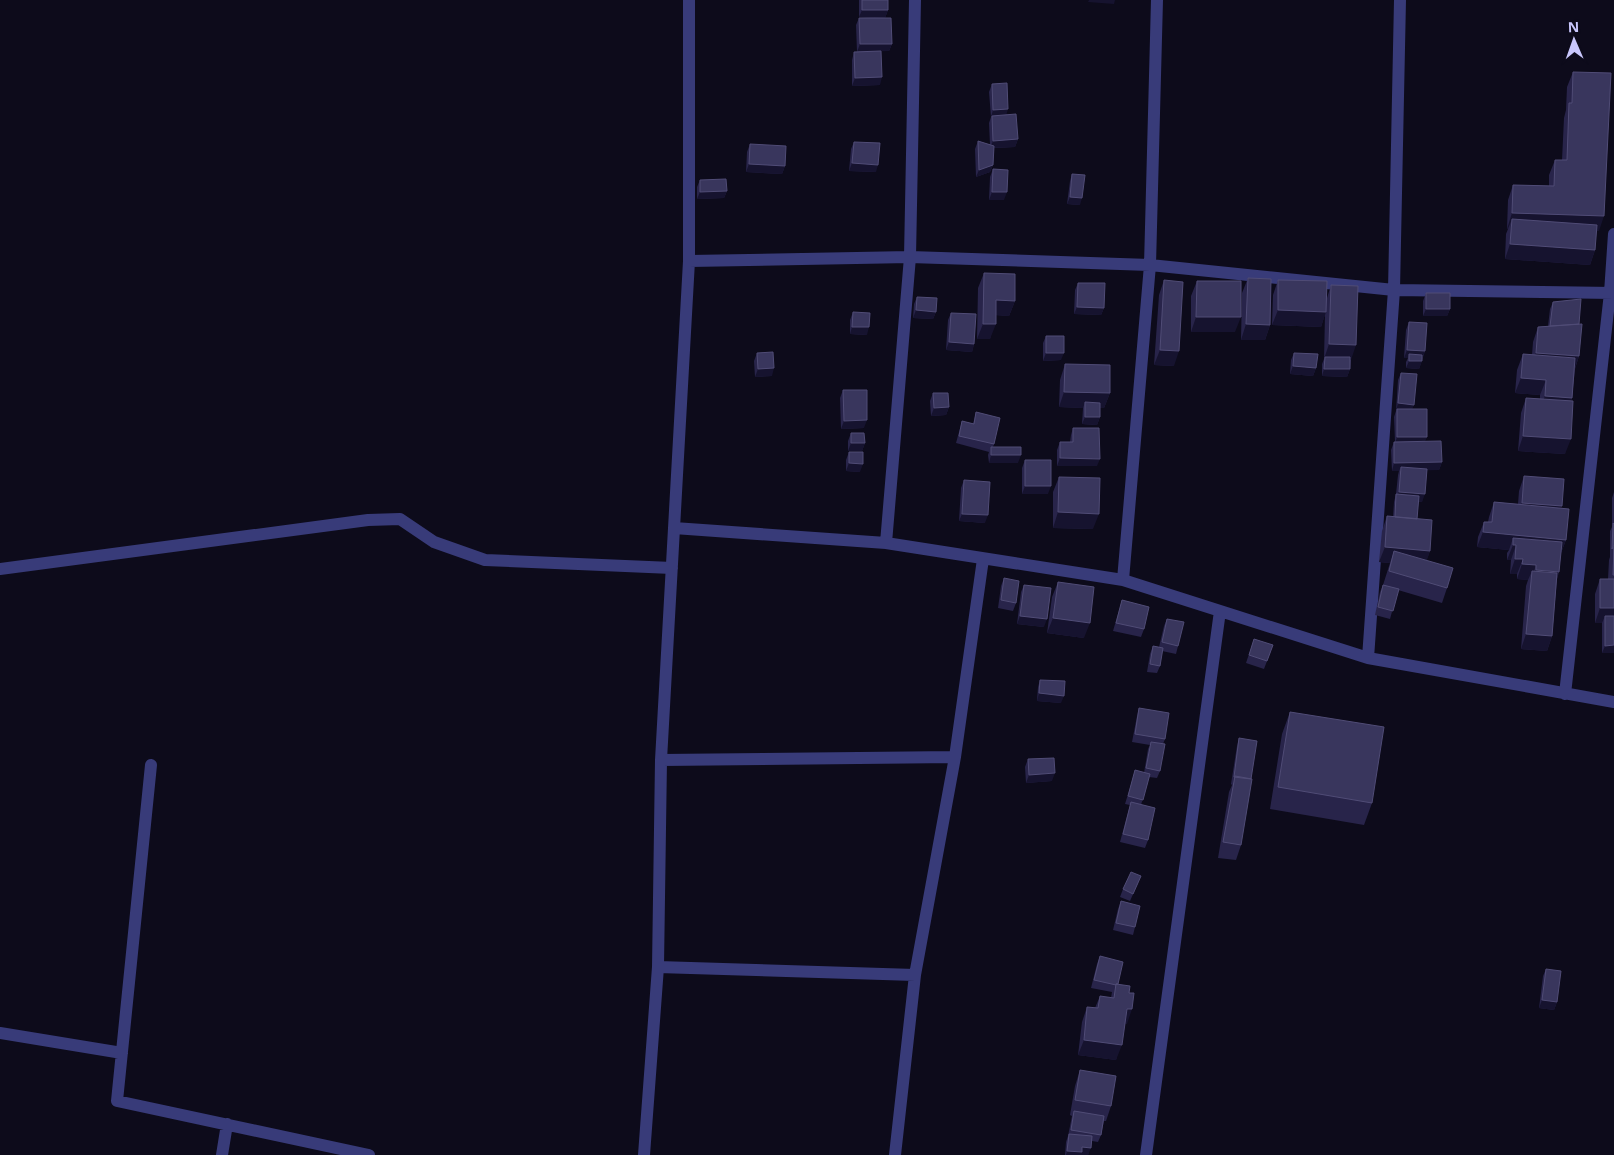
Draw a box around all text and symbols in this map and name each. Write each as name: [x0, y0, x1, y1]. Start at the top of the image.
north arrow: [1549, 15, 1599, 65]
text: N: [1568, 17, 1580, 36]

